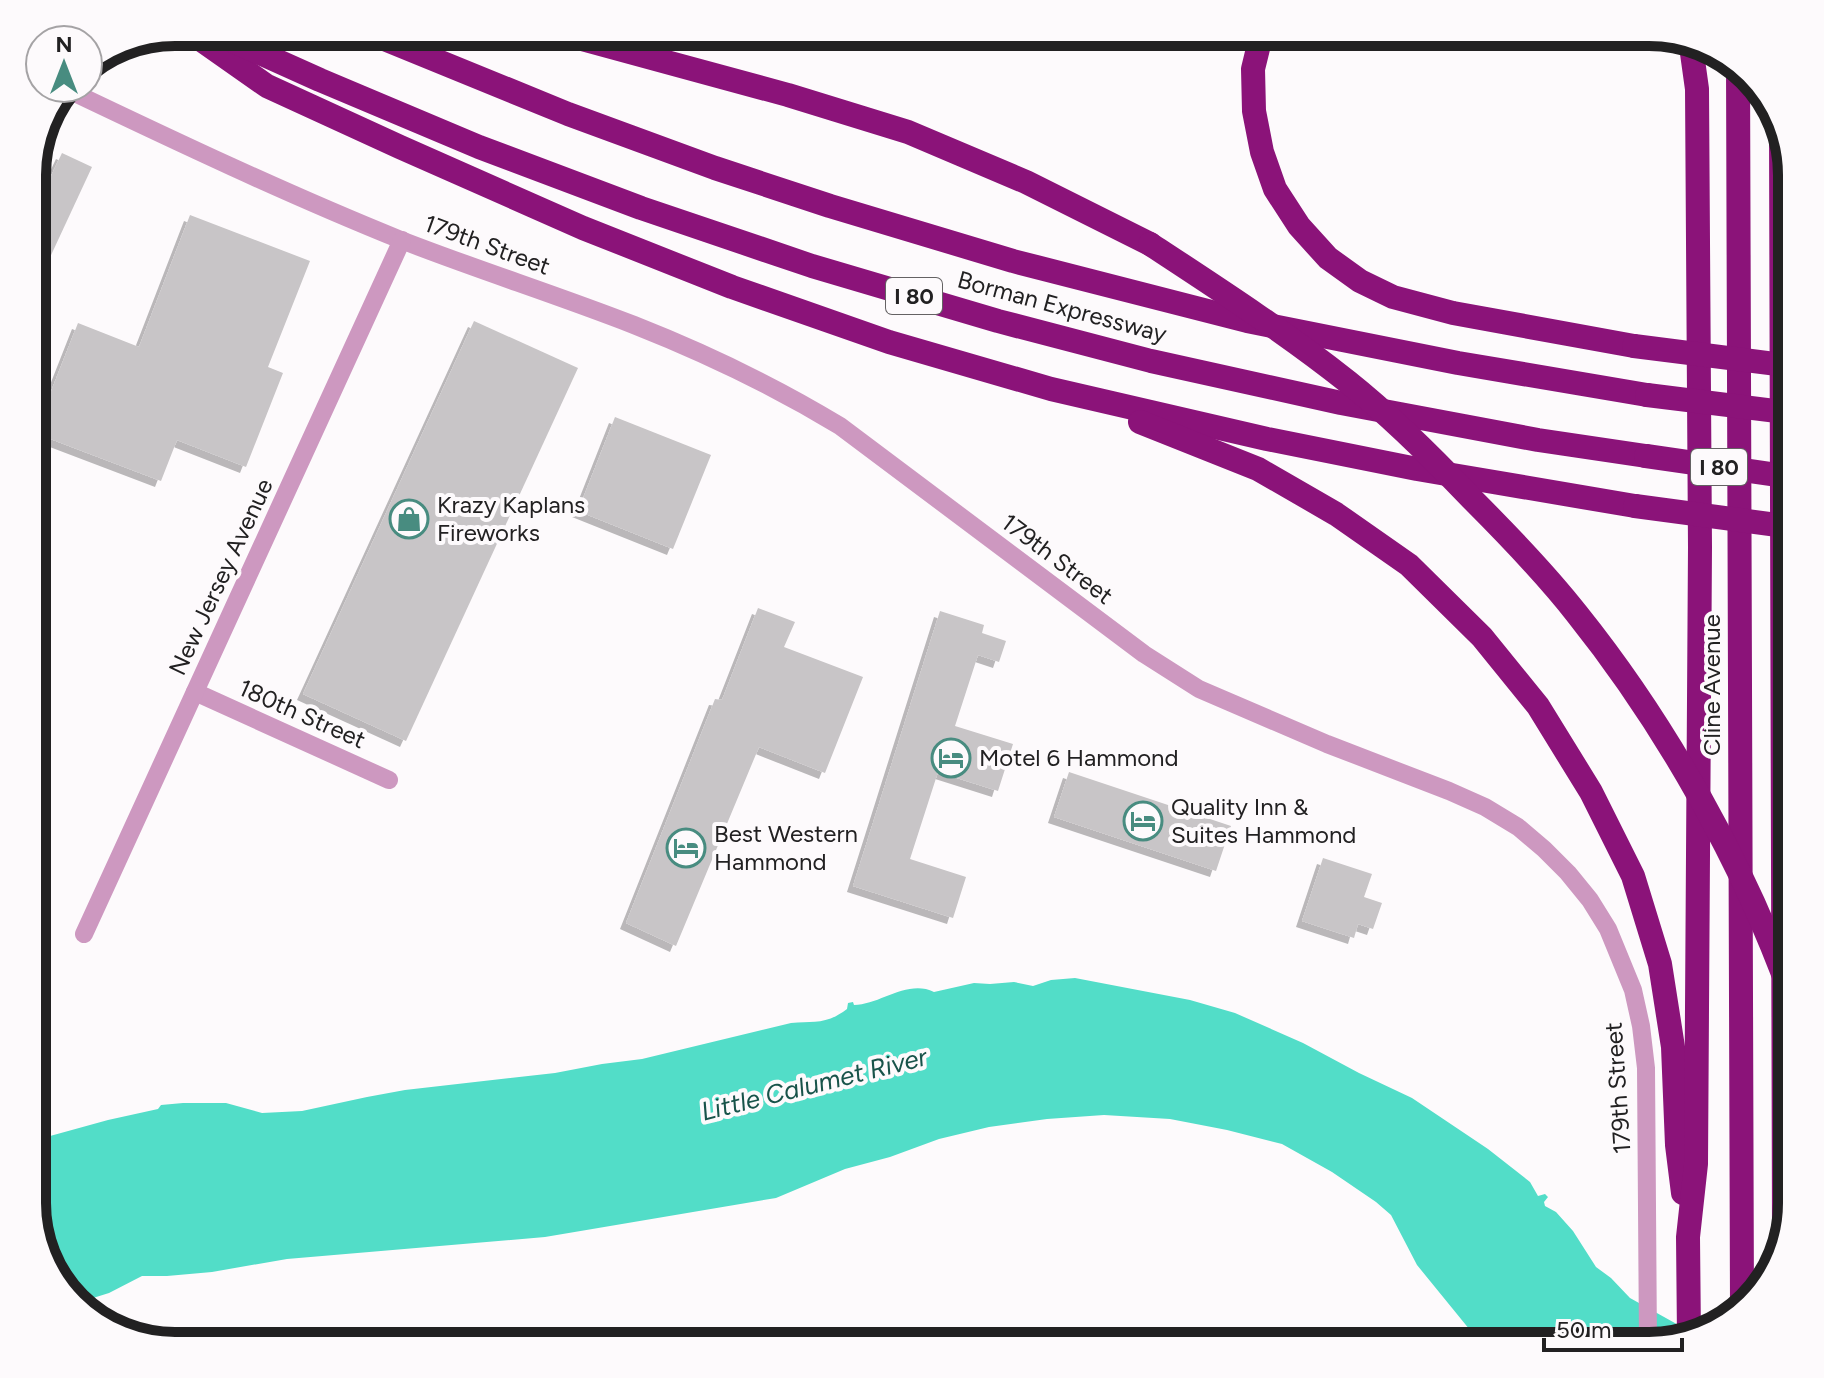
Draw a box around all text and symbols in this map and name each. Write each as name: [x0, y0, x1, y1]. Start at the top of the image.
north arrow: [24, 24, 104, 104]
text: N: [55, 31, 73, 58]
street label: 179th Street: [420, 208, 554, 281]
street label: Borman Expressway: [954, 265, 1170, 348]
road number: I 80: [886, 278, 942, 314]
road number: I 80: [1691, 449, 1747, 485]
street label: New Jersey Avenue: [162, 474, 279, 680]
place label: Krazy Kaplans Fireworks: [437, 490, 585, 547]
shop icon: Krazy Kaplans Fireworks: [388, 498, 430, 540]
street label: 179th Street: [996, 507, 1119, 610]
street label: Cline Avenue: [1697, 614, 1726, 756]
street label: 180th Street: [234, 673, 370, 754]
hotel icon: Motel 6 Hammond: [930, 737, 972, 779]
place label: Motel 6 Hammond: [979, 743, 1179, 772]
place label: Quality Inn & Suites Hammond: [1171, 792, 1356, 849]
hotel icon: Quality Inn & Suites Hammond: [1122, 800, 1164, 842]
place label: Best Western Hammond: [714, 819, 858, 876]
hotel icon: Best Western Hammond: [665, 827, 707, 869]
street label: 179th Street: [1598, 1021, 1637, 1155]
water label: Little Calumet River: [698, 1040, 931, 1128]
scale bar: [1544, 1302, 1682, 1352]
text: 50 m: [1556, 1315, 1612, 1344]

